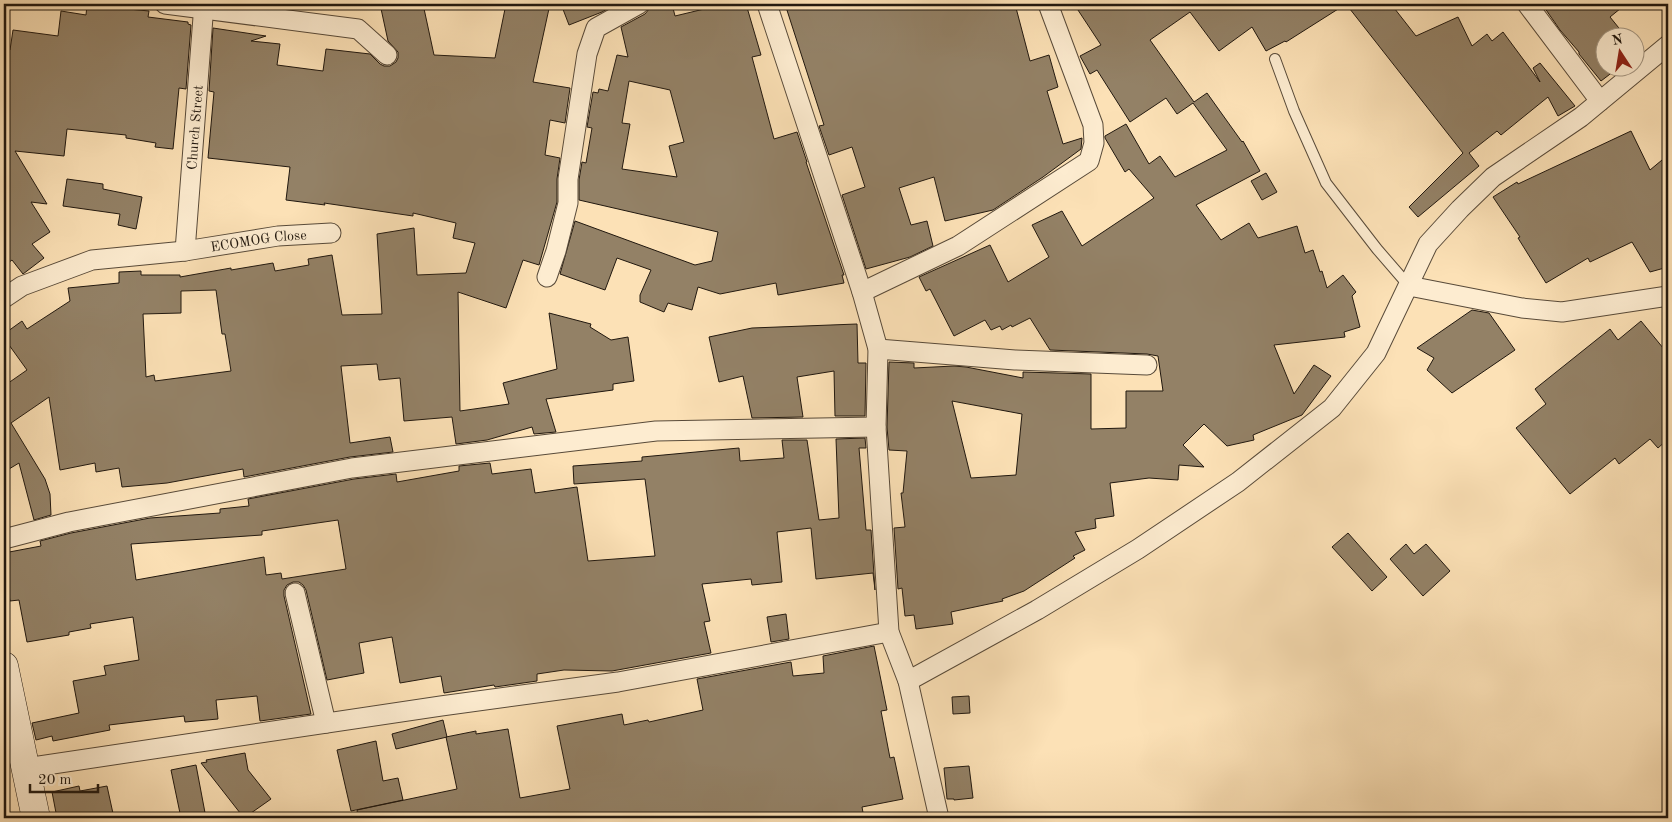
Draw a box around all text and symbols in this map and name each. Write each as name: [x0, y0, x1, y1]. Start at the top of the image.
north arrow: [1594, 28, 1644, 78]
text: N: [1611, 32, 1624, 48]
street label: Church Street: [185, 84, 206, 170]
street label: ECOMOG Close: [209, 228, 307, 255]
scale bar: [30, 762, 98, 794]
text: 20 m: [38, 773, 72, 788]

